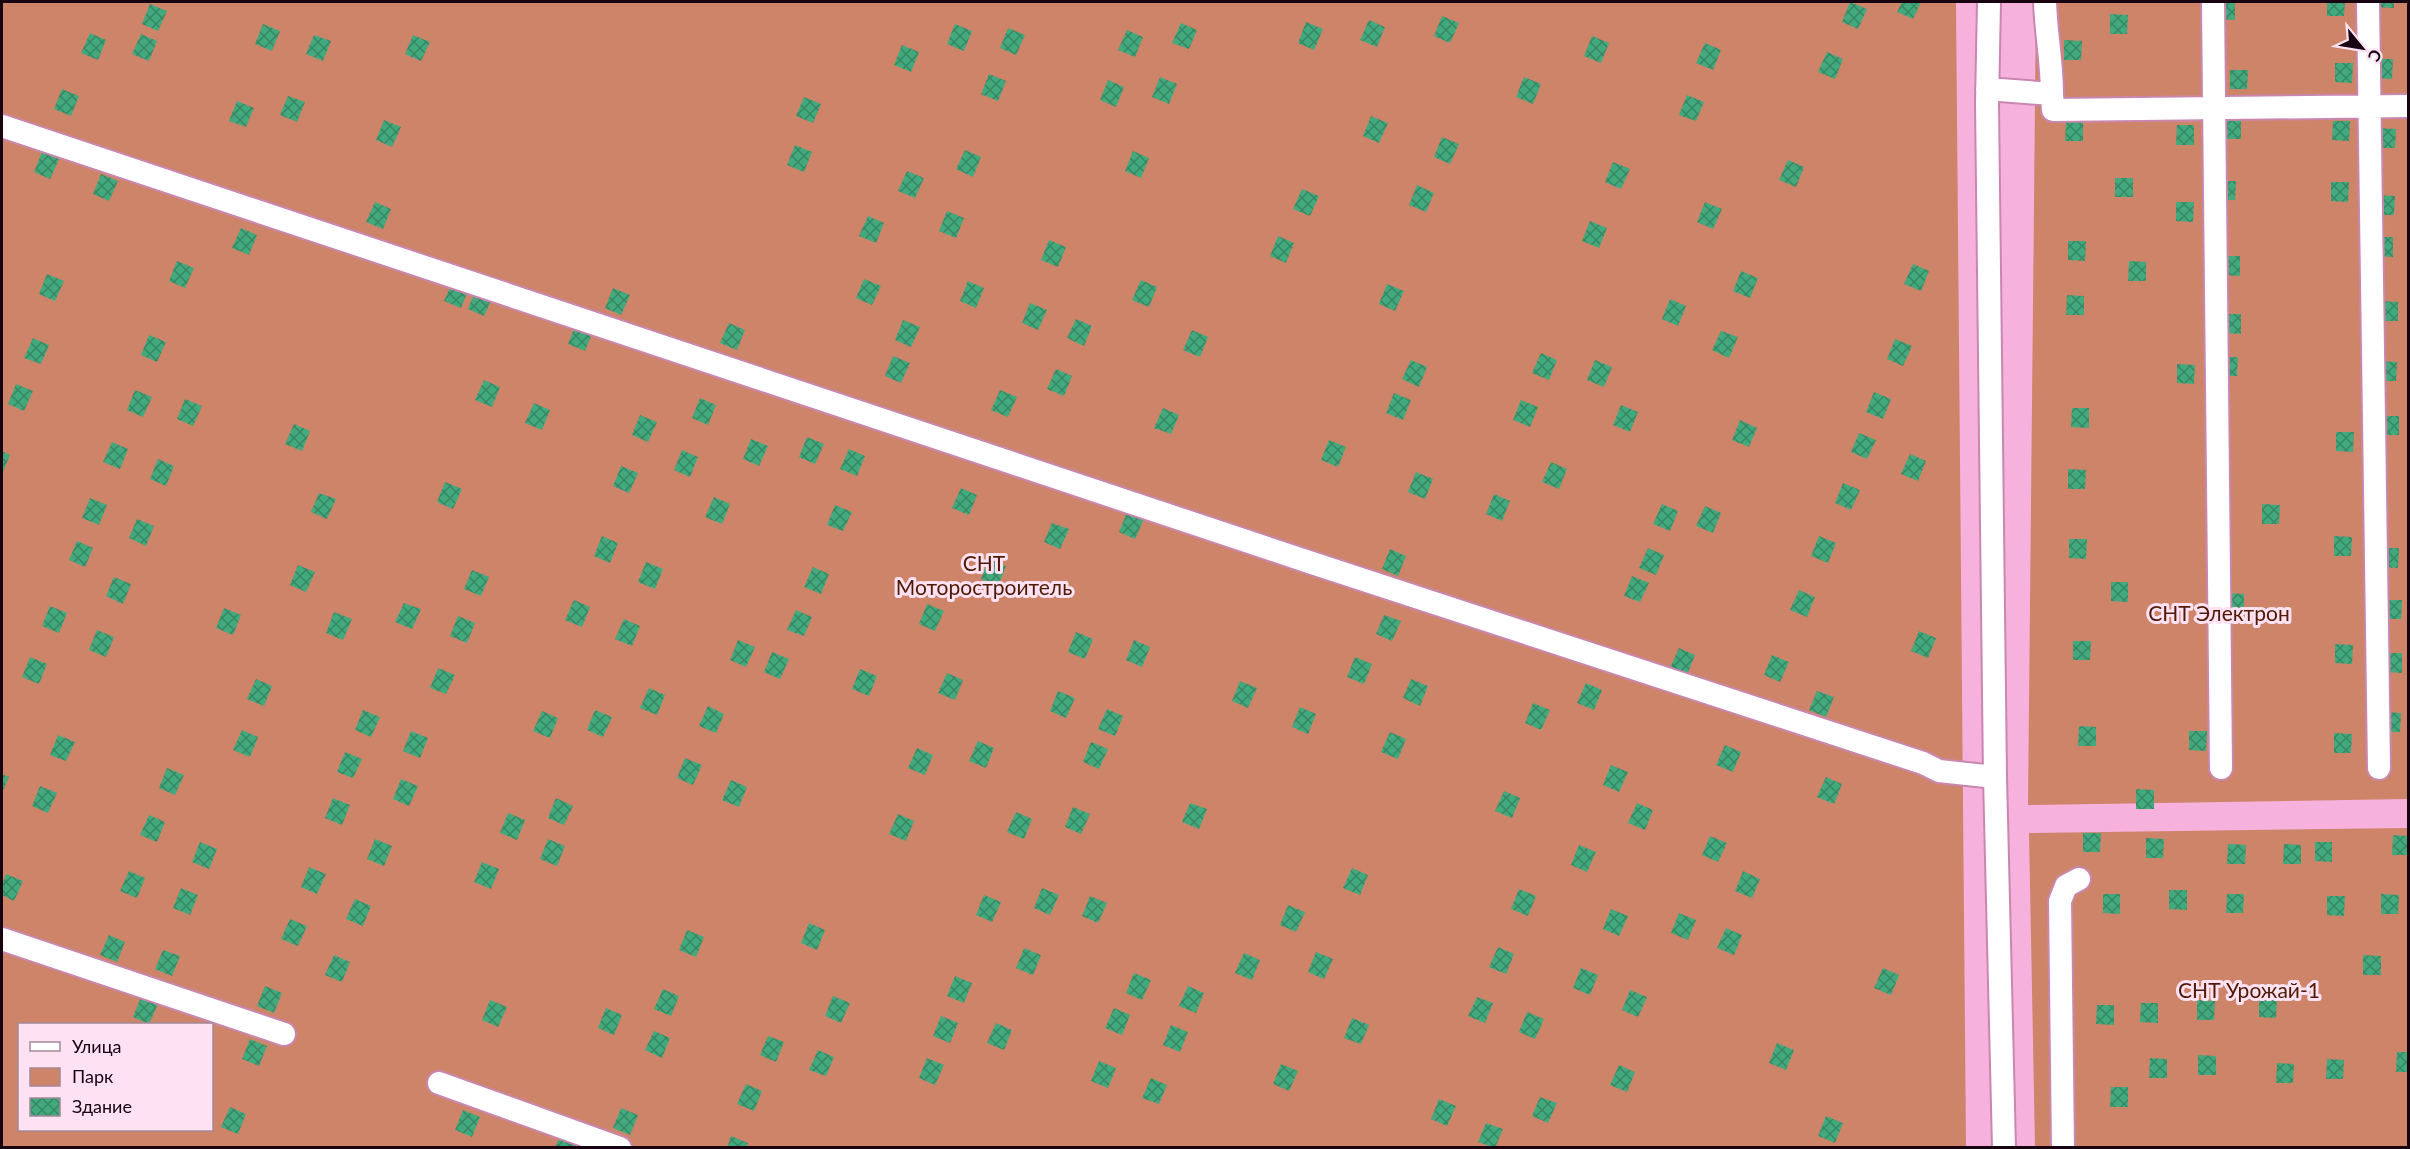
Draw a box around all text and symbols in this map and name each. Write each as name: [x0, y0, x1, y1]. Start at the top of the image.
north arrow: [2332, 18, 2392, 78]
text: С: [2364, 46, 2386, 65]
park label: СНТ Моторостроитель: [896, 550, 1072, 599]
park label: СНТ Электрон: [2148, 600, 2290, 625]
park label: СНТ Урожай-1: [2178, 977, 2320, 1002]
legend: [18, 1023, 213, 1131]
text: Улица: [72, 1035, 122, 1057]
text: Парк: [72, 1065, 114, 1087]
text: Здание: [72, 1095, 132, 1117]

